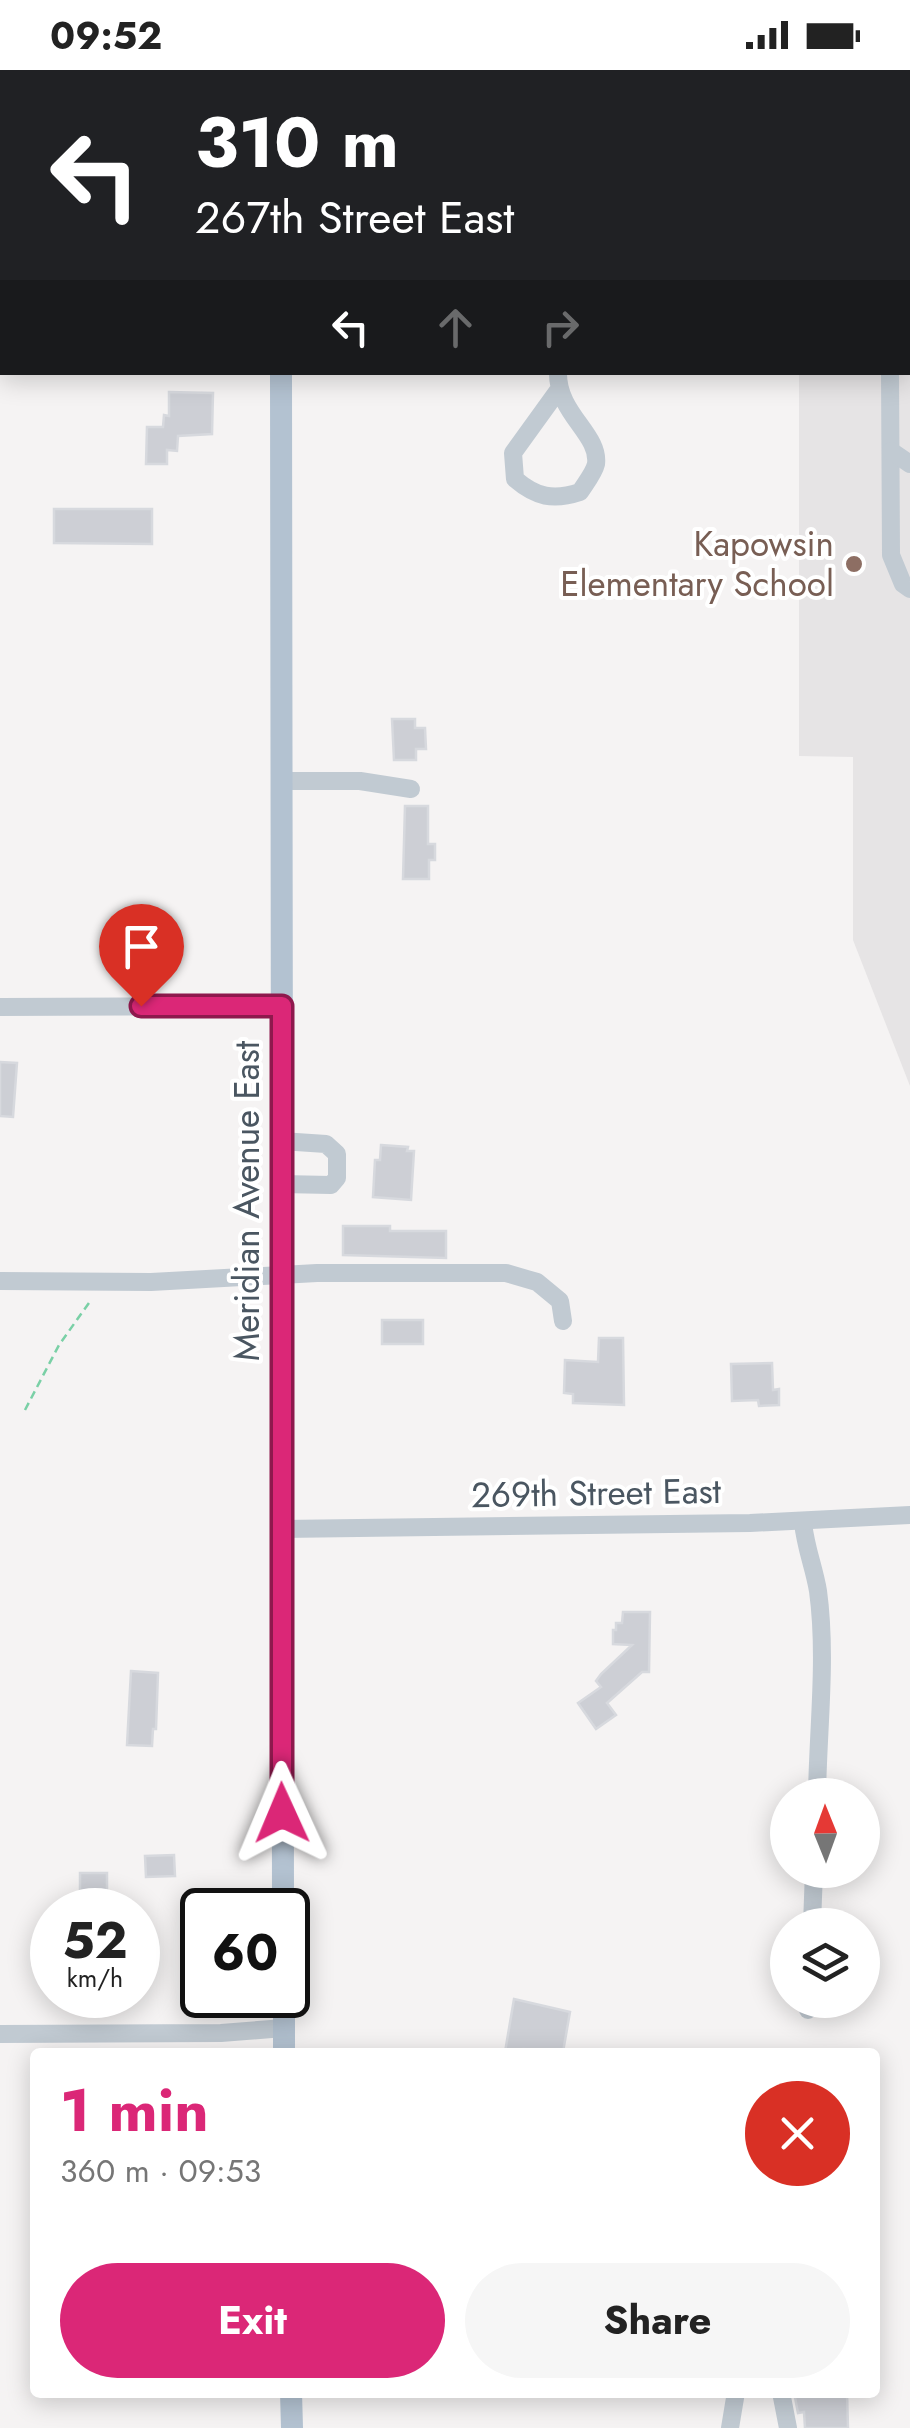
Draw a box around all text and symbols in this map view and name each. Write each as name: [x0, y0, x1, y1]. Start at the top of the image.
text: 09:52: [50, 8, 162, 63]
text: 310 m: [195, 92, 399, 193]
icon: left: [30, 110, 160, 240]
text: 267th Street East: [195, 185, 514, 250]
icon: left: [323, 300, 378, 355]
icon: ahead: [428, 300, 483, 355]
icon: right: [533, 300, 588, 355]
place label: Kapowsin Elementary School: [560, 519, 834, 609]
marker: Kapowsin Elementary School: [843, 553, 865, 575]
pin: [99, 904, 184, 1007]
icon: arrive: [114, 919, 169, 974]
street label: Meridian Avenue East: [222, 1040, 272, 1361]
street label: 269th Street East: [471, 1466, 722, 1520]
position arrow: [230, 1761, 334, 1865]
north arrow: [770, 1778, 880, 1888]
map controls: [770, 1778, 880, 2018]
speed limit sign: 60: [180, 1888, 310, 2018]
text: 52: [62, 1904, 128, 1977]
button: layers: [770, 1908, 880, 2018]
text: km/h: [67, 1960, 123, 1996]
text: 1 min: [60, 2067, 209, 2154]
button: close: [745, 2081, 850, 2186]
text: 360 m · 09:53: [60, 2148, 261, 2194]
button: Exit: [60, 2263, 445, 2378]
button: Share: [465, 2263, 850, 2378]

